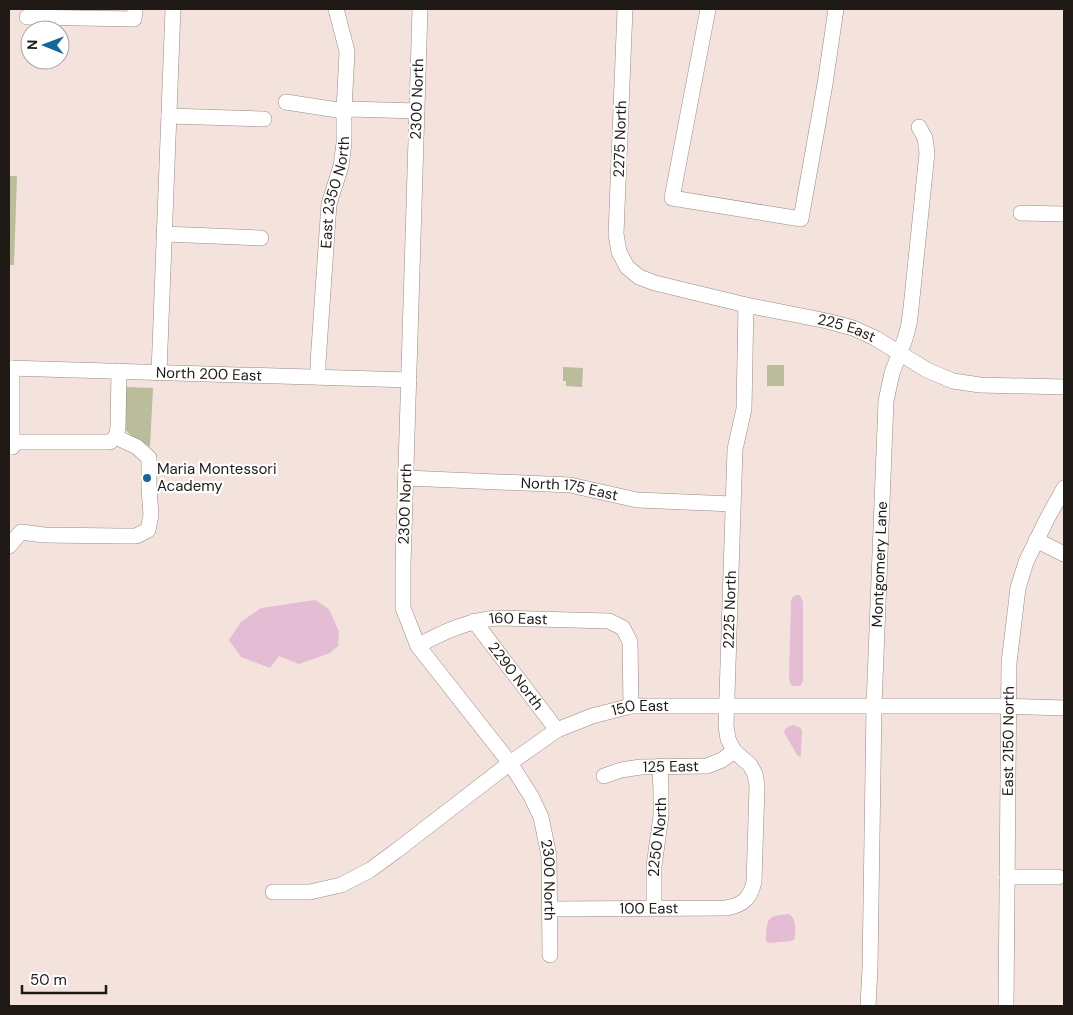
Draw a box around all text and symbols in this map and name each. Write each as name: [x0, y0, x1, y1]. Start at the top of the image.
north arrow: [20, 20, 70, 70]
text: N: [23, 40, 41, 50]
street label: 2300 North: [406, 58, 428, 140]
street label: 2275 North: [609, 100, 631, 178]
street label: East 2350 North: [316, 136, 354, 249]
street label: 225 East: [816, 309, 879, 347]
street label: North 200 East: [156, 362, 262, 386]
place label: Maria Montessori Academy: [157, 459, 277, 496]
street label: 2300 North: [394, 463, 416, 545]
marker: Maria Montessori Academy: [141, 472, 153, 484]
street label: North 175 East: [520, 473, 620, 506]
street label: Montgomery Lane: [867, 501, 892, 628]
street label: 2225 North: [719, 570, 741, 649]
street label: 160 East: [488, 608, 548, 629]
street label: 2290 North: [484, 638, 548, 714]
street label: East 2150 North: [998, 686, 1019, 796]
street label: 150 East: [609, 695, 669, 721]
street label: 125 East: [642, 756, 699, 777]
street label: 2250 North: [644, 797, 671, 877]
street label: 2300 North: [536, 837, 560, 921]
street label: 100 East: [619, 898, 679, 919]
scale bar: [22, 962, 106, 994]
text: 50 m: [30, 970, 67, 990]

